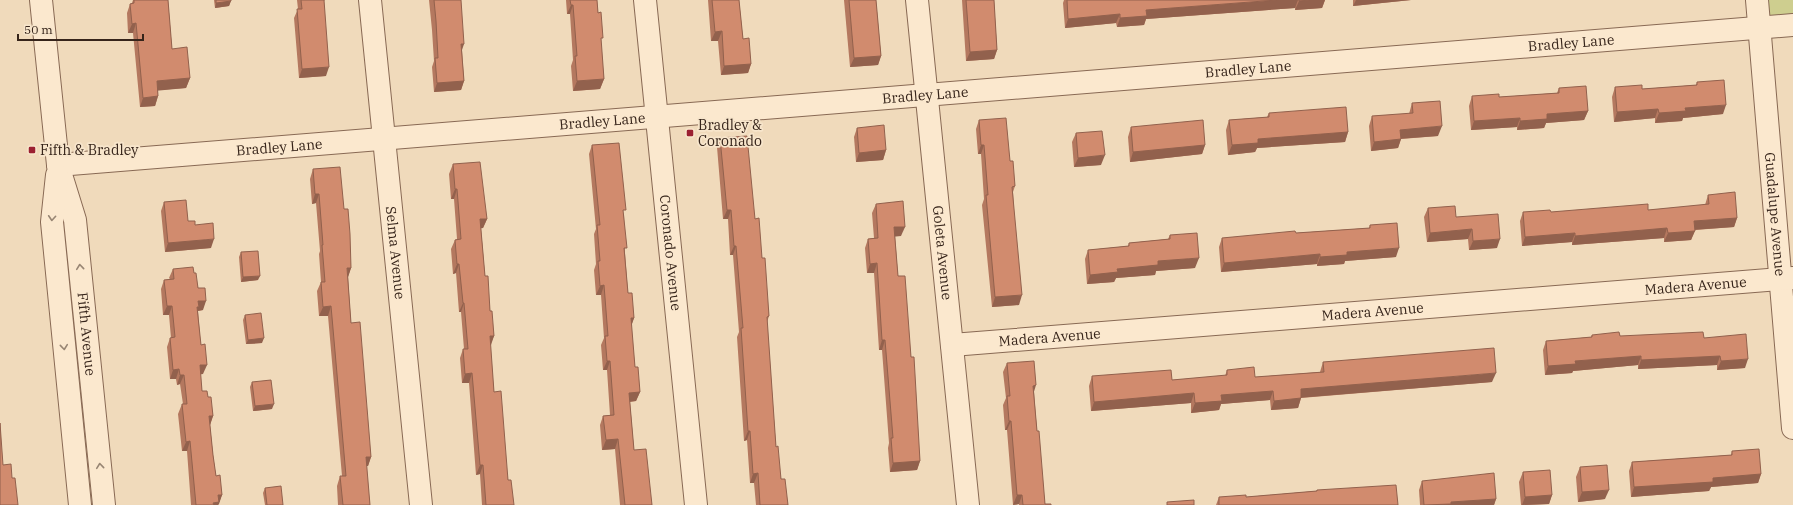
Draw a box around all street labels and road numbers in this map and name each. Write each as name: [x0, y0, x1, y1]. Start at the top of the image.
street label: Bradley Lane: [1527, 30, 1615, 55]
street label: Bradley Lane: [1204, 57, 1292, 81]
street label: Bradley Lane: [881, 83, 969, 107]
street label: Bradley Lane: [558, 109, 646, 134]
street label: Bradley Lane: [235, 135, 323, 160]
street label: Guadalupe Avenue: [1761, 152, 1789, 277]
street label: Coronado Avenue: [656, 194, 685, 312]
street label: Selma Avenue: [382, 205, 409, 300]
street label: Goleta Avenue: [929, 205, 956, 301]
street label: Madera Avenue: [1644, 273, 1747, 299]
street label: Fifth Avenue: [73, 291, 100, 377]
street label: Madera Avenue: [1321, 298, 1424, 325]
street label: Madera Avenue: [998, 324, 1101, 350]

